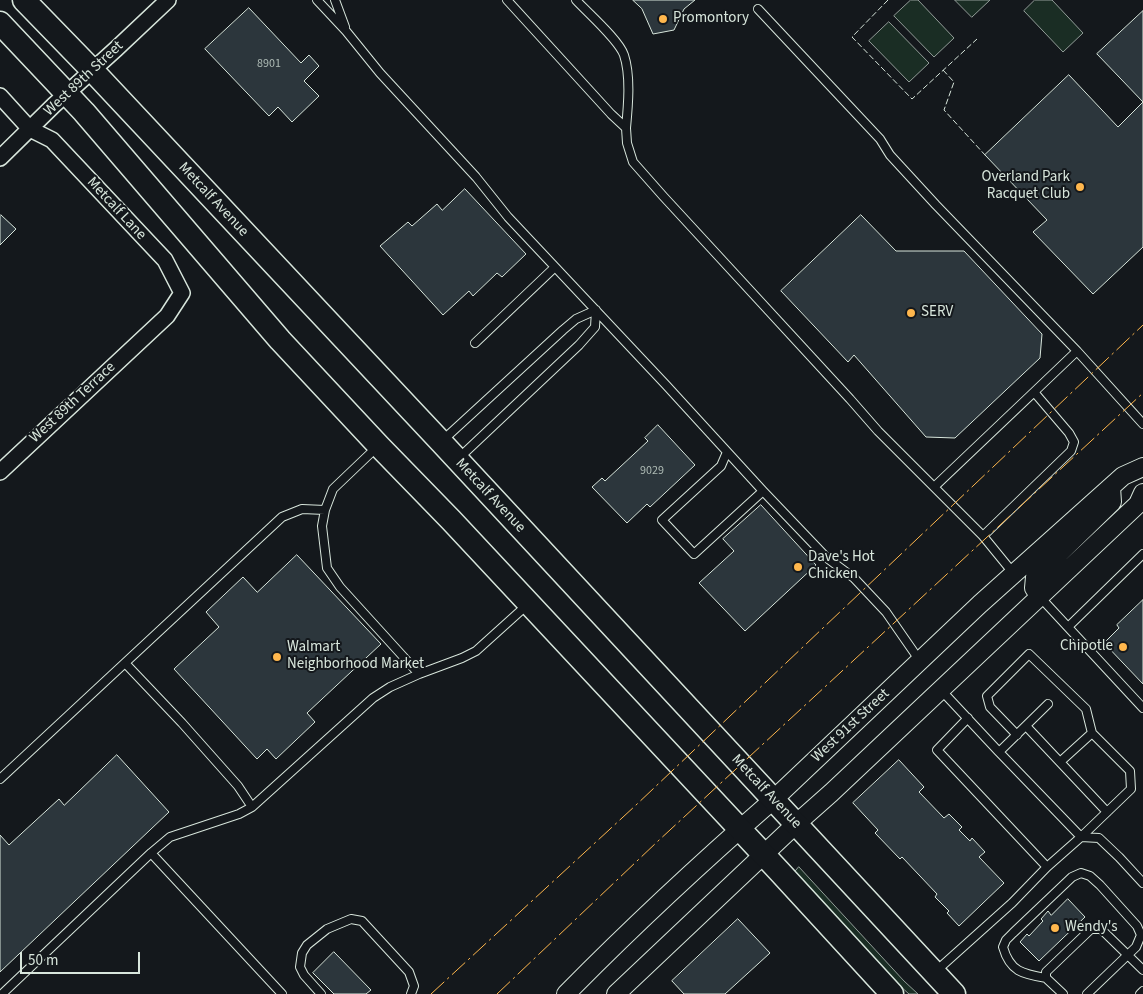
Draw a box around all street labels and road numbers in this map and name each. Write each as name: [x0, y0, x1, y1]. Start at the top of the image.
street label: West 89th Street: [41, 38, 127, 120]
street label: Metcalf Avenue: [174, 159, 252, 241]
street label: Metcalf Lane: [82, 174, 150, 244]
street label: West 89th Terrace: [26, 359, 120, 447]
street label: Metcalf Avenue: [451, 455, 529, 537]
street label: West 91st Street: [808, 685, 894, 767]
street label: Metcalf Avenue: [727, 751, 805, 833]

